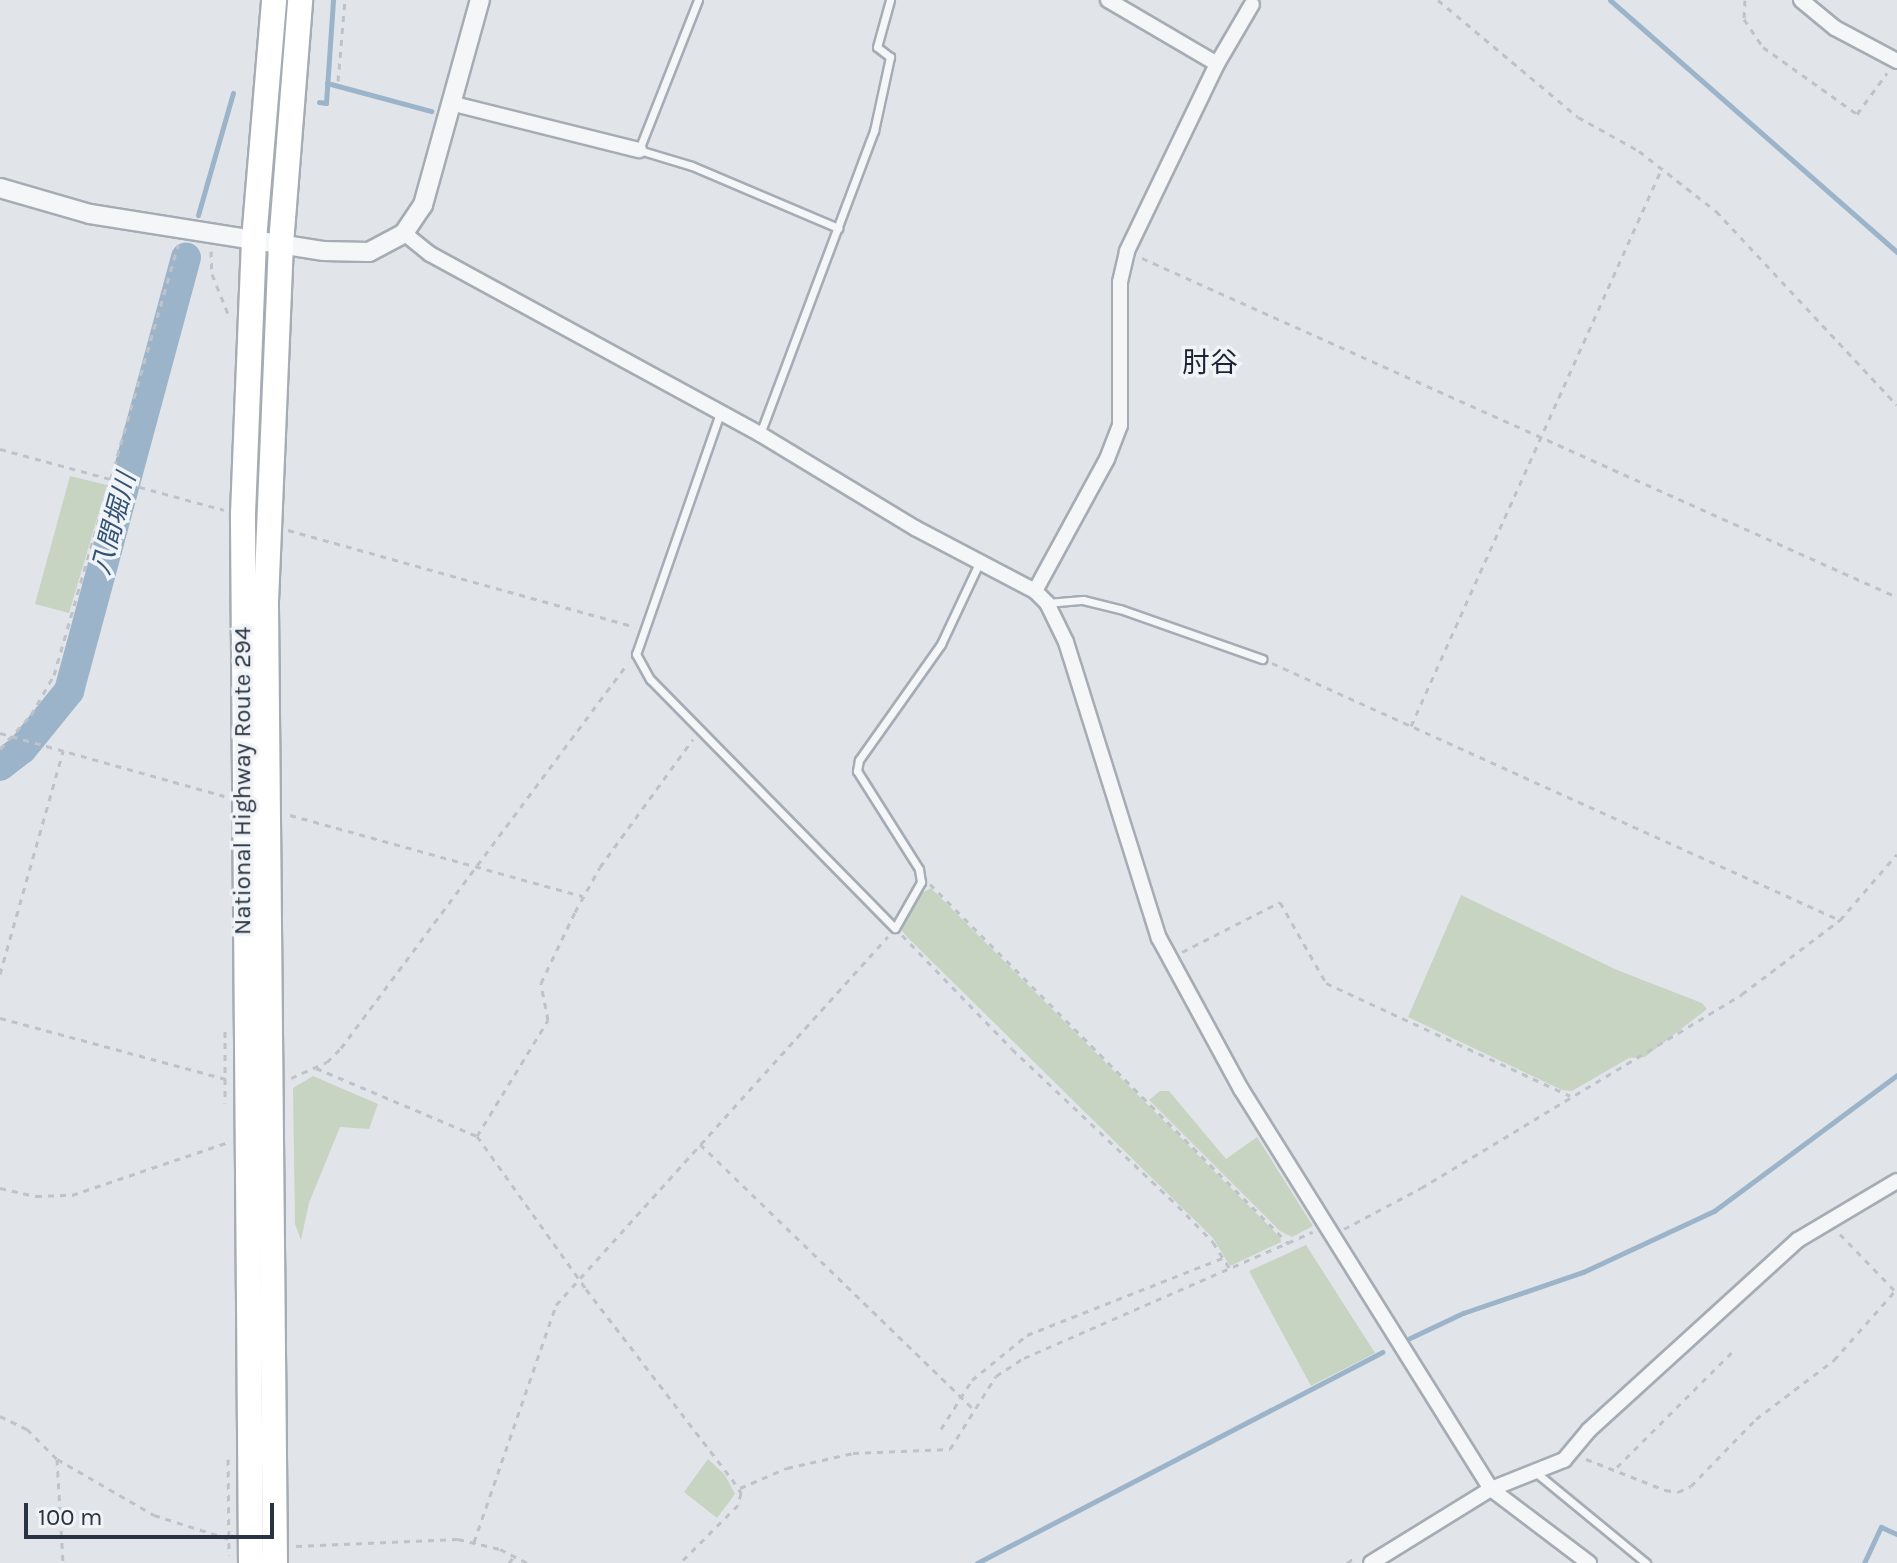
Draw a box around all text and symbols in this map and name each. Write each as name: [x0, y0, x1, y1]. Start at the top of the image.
district label: 肘谷: [1182, 346, 1238, 380]
water label: 八間堀川: [85, 470, 143, 578]
street label: National Highway Route 294: [229, 627, 257, 935]
scale bar: [28, 1487, 278, 1537]
text: 100 m: [38, 1503, 103, 1531]

